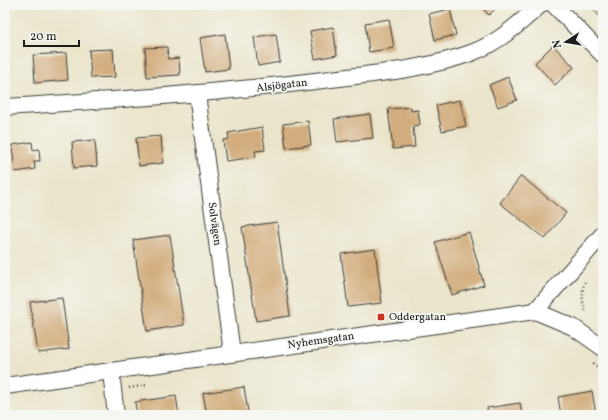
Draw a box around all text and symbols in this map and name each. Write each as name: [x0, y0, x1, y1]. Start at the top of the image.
scale bar: [24, 22, 79, 48]
north arrow: [546, 22, 586, 62]
text: 20 m: [30, 29, 57, 45]
text: N: [550, 38, 566, 49]
street label: Alsjögatan: [256, 75, 309, 97]
street label: Solvägen: [204, 201, 225, 247]
place label: Oddergatan: [389, 310, 447, 325]
marker: Oddergatan: [376, 312, 386, 322]
street label: Nyhemsgatan: [287, 329, 356, 353]

